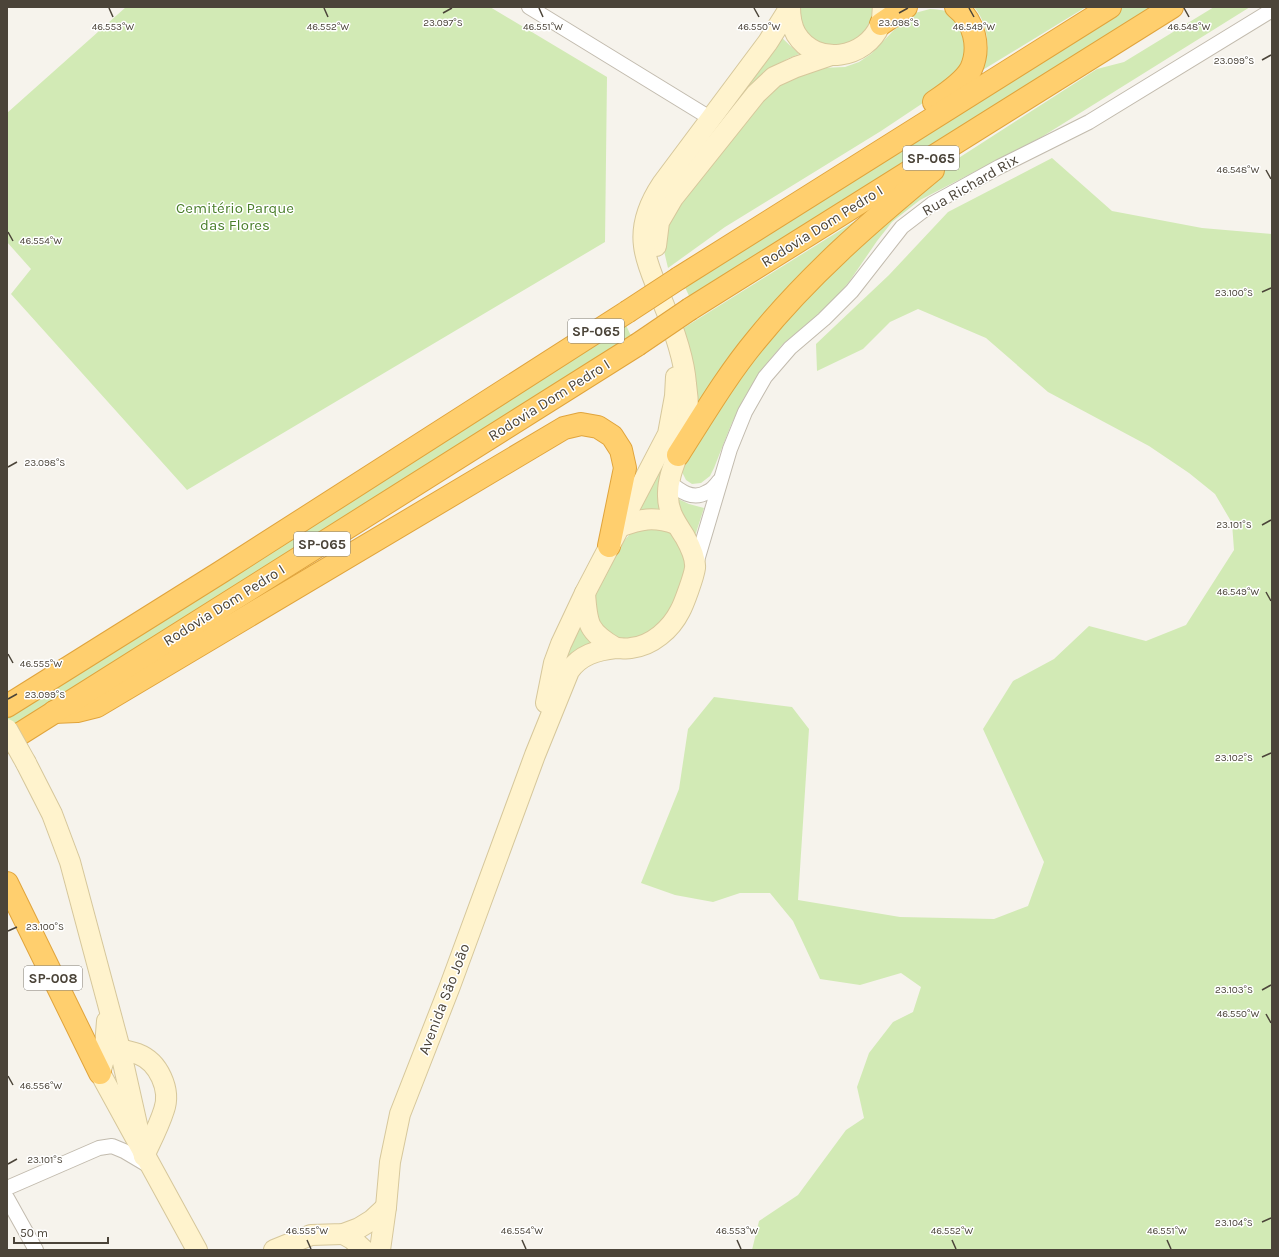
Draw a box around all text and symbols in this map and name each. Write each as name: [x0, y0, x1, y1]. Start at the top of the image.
text: 23.097°S: [423, 17, 463, 29]
text: 23.098°S: [879, 17, 919, 29]
text: 46.553°W: [92, 21, 134, 33]
text: 46.552°W: [307, 21, 349, 33]
text: 46.551°W: [523, 21, 563, 33]
text: 46.550°W: [738, 21, 780, 33]
text: 46.549°W: [953, 21, 995, 33]
text: 46.548°W: [1168, 21, 1210, 33]
text: 23.099°S: [1214, 55, 1254, 67]
road number: SP-065: [903, 146, 959, 170]
street label: Rua Richard Rix: [919, 150, 1022, 220]
text: 46.548°W: [1217, 164, 1259, 176]
street label: Rodovia Dom Pedro I: [758, 181, 886, 271]
park label: Cemitério Parque das Flores: [176, 199, 294, 234]
text: 46.554°W: [20, 235, 62, 247]
text: 23.100°S: [1215, 287, 1253, 299]
road number: SP-065: [568, 319, 624, 343]
street label: Rodovia Dom Pedro I: [485, 355, 613, 445]
text: 23.098°S: [25, 457, 65, 469]
text: 23.101°S: [1216, 519, 1252, 531]
road number: SP-065: [294, 532, 350, 556]
street label: Rodovia Dom Pedro I: [160, 560, 288, 650]
text: 46.549°W: [1217, 586, 1259, 598]
text: 46.555°W: [20, 658, 62, 670]
text: 23.099°S: [25, 689, 65, 701]
text: 23.102°S: [1215, 752, 1253, 764]
text: 23.100°S: [26, 921, 64, 933]
street label: Avenida São João: [415, 941, 473, 1057]
road number: SP-008: [24, 966, 82, 990]
text: 23.103°S: [1215, 984, 1253, 996]
text: 46.550°W: [1217, 1008, 1259, 1020]
text: 46.556°W: [20, 1080, 62, 1092]
text: 23.101°S: [27, 1154, 63, 1166]
text: 23.104°S: [1215, 1217, 1253, 1229]
scale bar: [14, 1219, 108, 1245]
text: 46.555°W: [286, 1225, 328, 1237]
text: 46.554°W: [501, 1225, 543, 1237]
text: 46.553°W: [716, 1225, 758, 1237]
text: 46.552°W: [931, 1225, 973, 1237]
text: 46.551°W: [1147, 1225, 1187, 1237]
text: 50 m: [20, 1226, 48, 1240]

